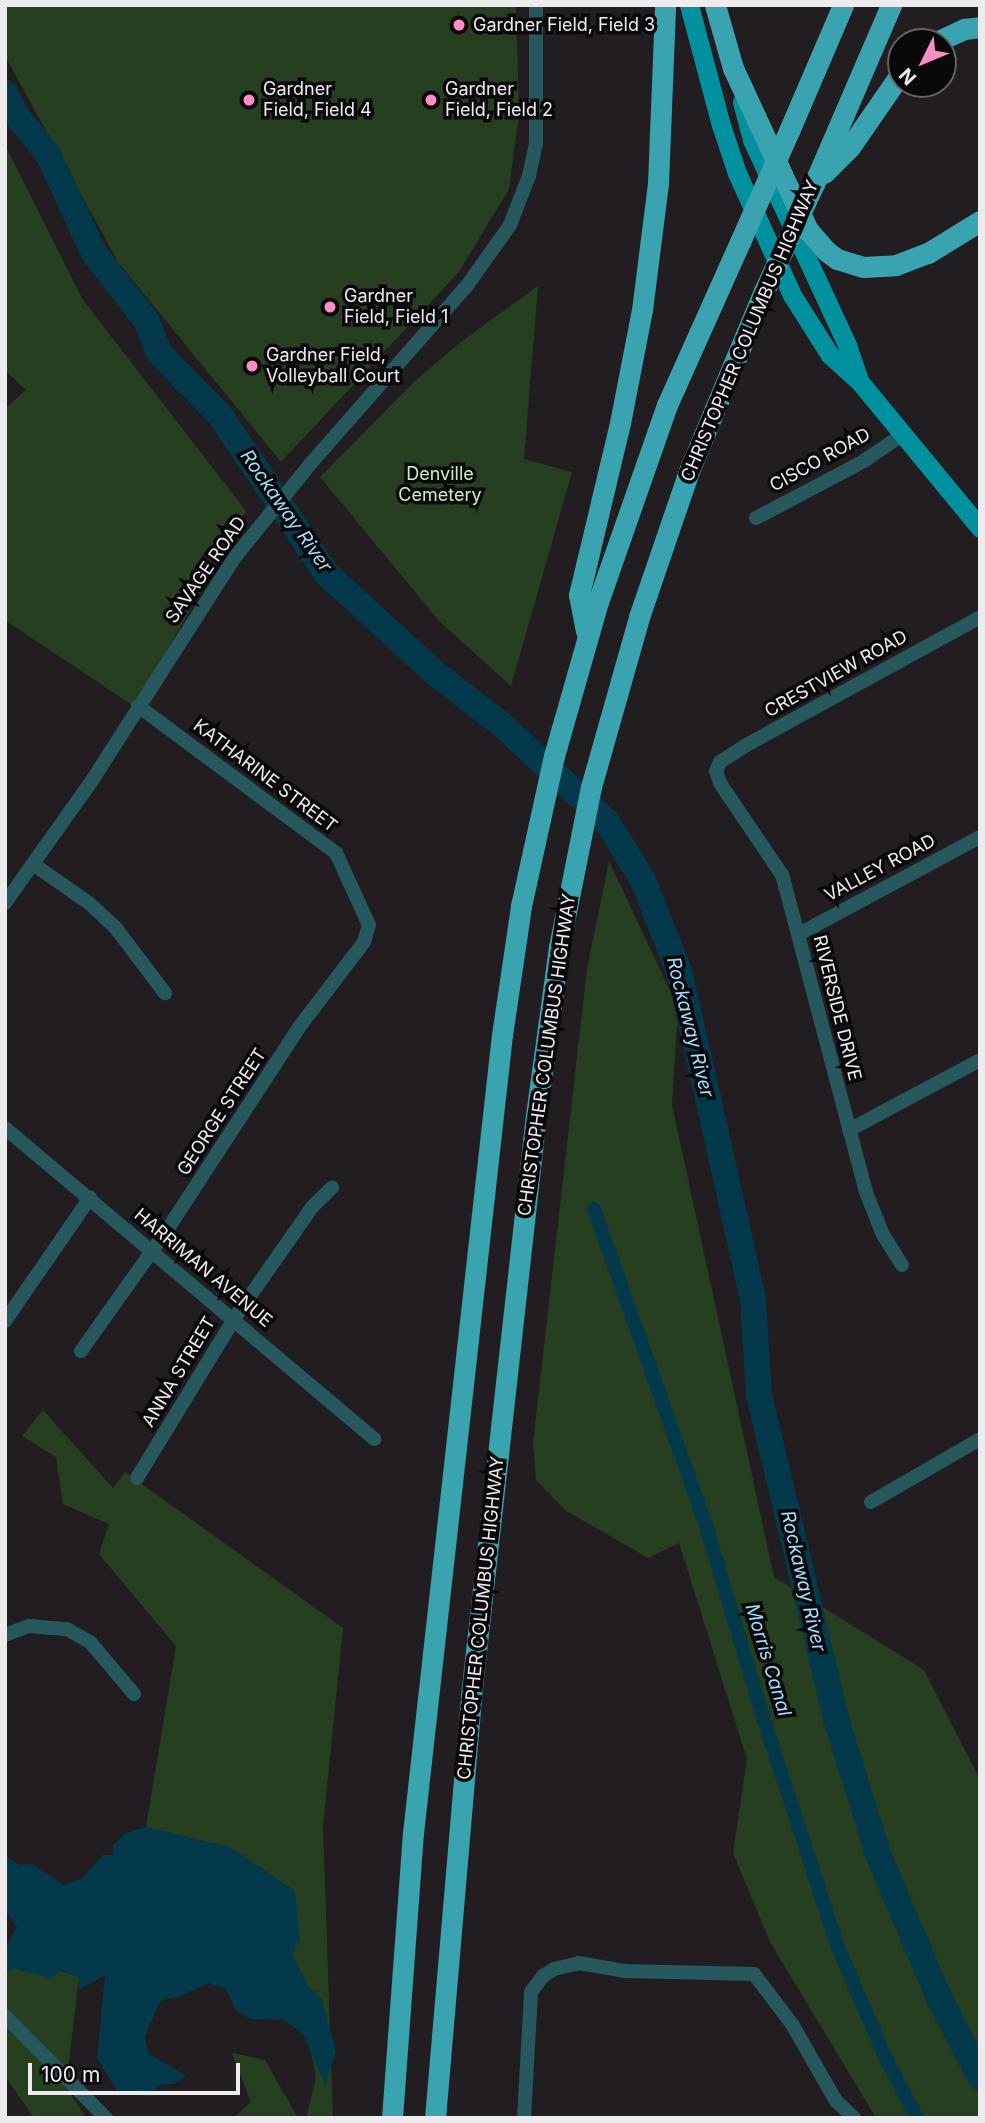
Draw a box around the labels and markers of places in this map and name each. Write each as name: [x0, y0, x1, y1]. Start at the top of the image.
place label: Gardner Field, Field 3: [473, 14, 655, 36]
marker: Gardner Field, Field 3: [451, 17, 467, 33]
place label: Gardner Field, Field 4: [263, 79, 372, 122]
place label: Gardner Field, Field 2: [445, 79, 553, 122]
marker: Gardner Field, Field 4: [241, 92, 257, 108]
marker: Gardner Field, Field 2: [423, 92, 439, 108]
place label: Gardner Field, Field 1: [344, 286, 448, 328]
marker: Gardner Field, Field 1: [322, 299, 338, 315]
place label: Gardner Field, Volleyball Court: [266, 345, 400, 388]
marker: Gardner Field, Volleyball Court: [244, 358, 260, 374]

